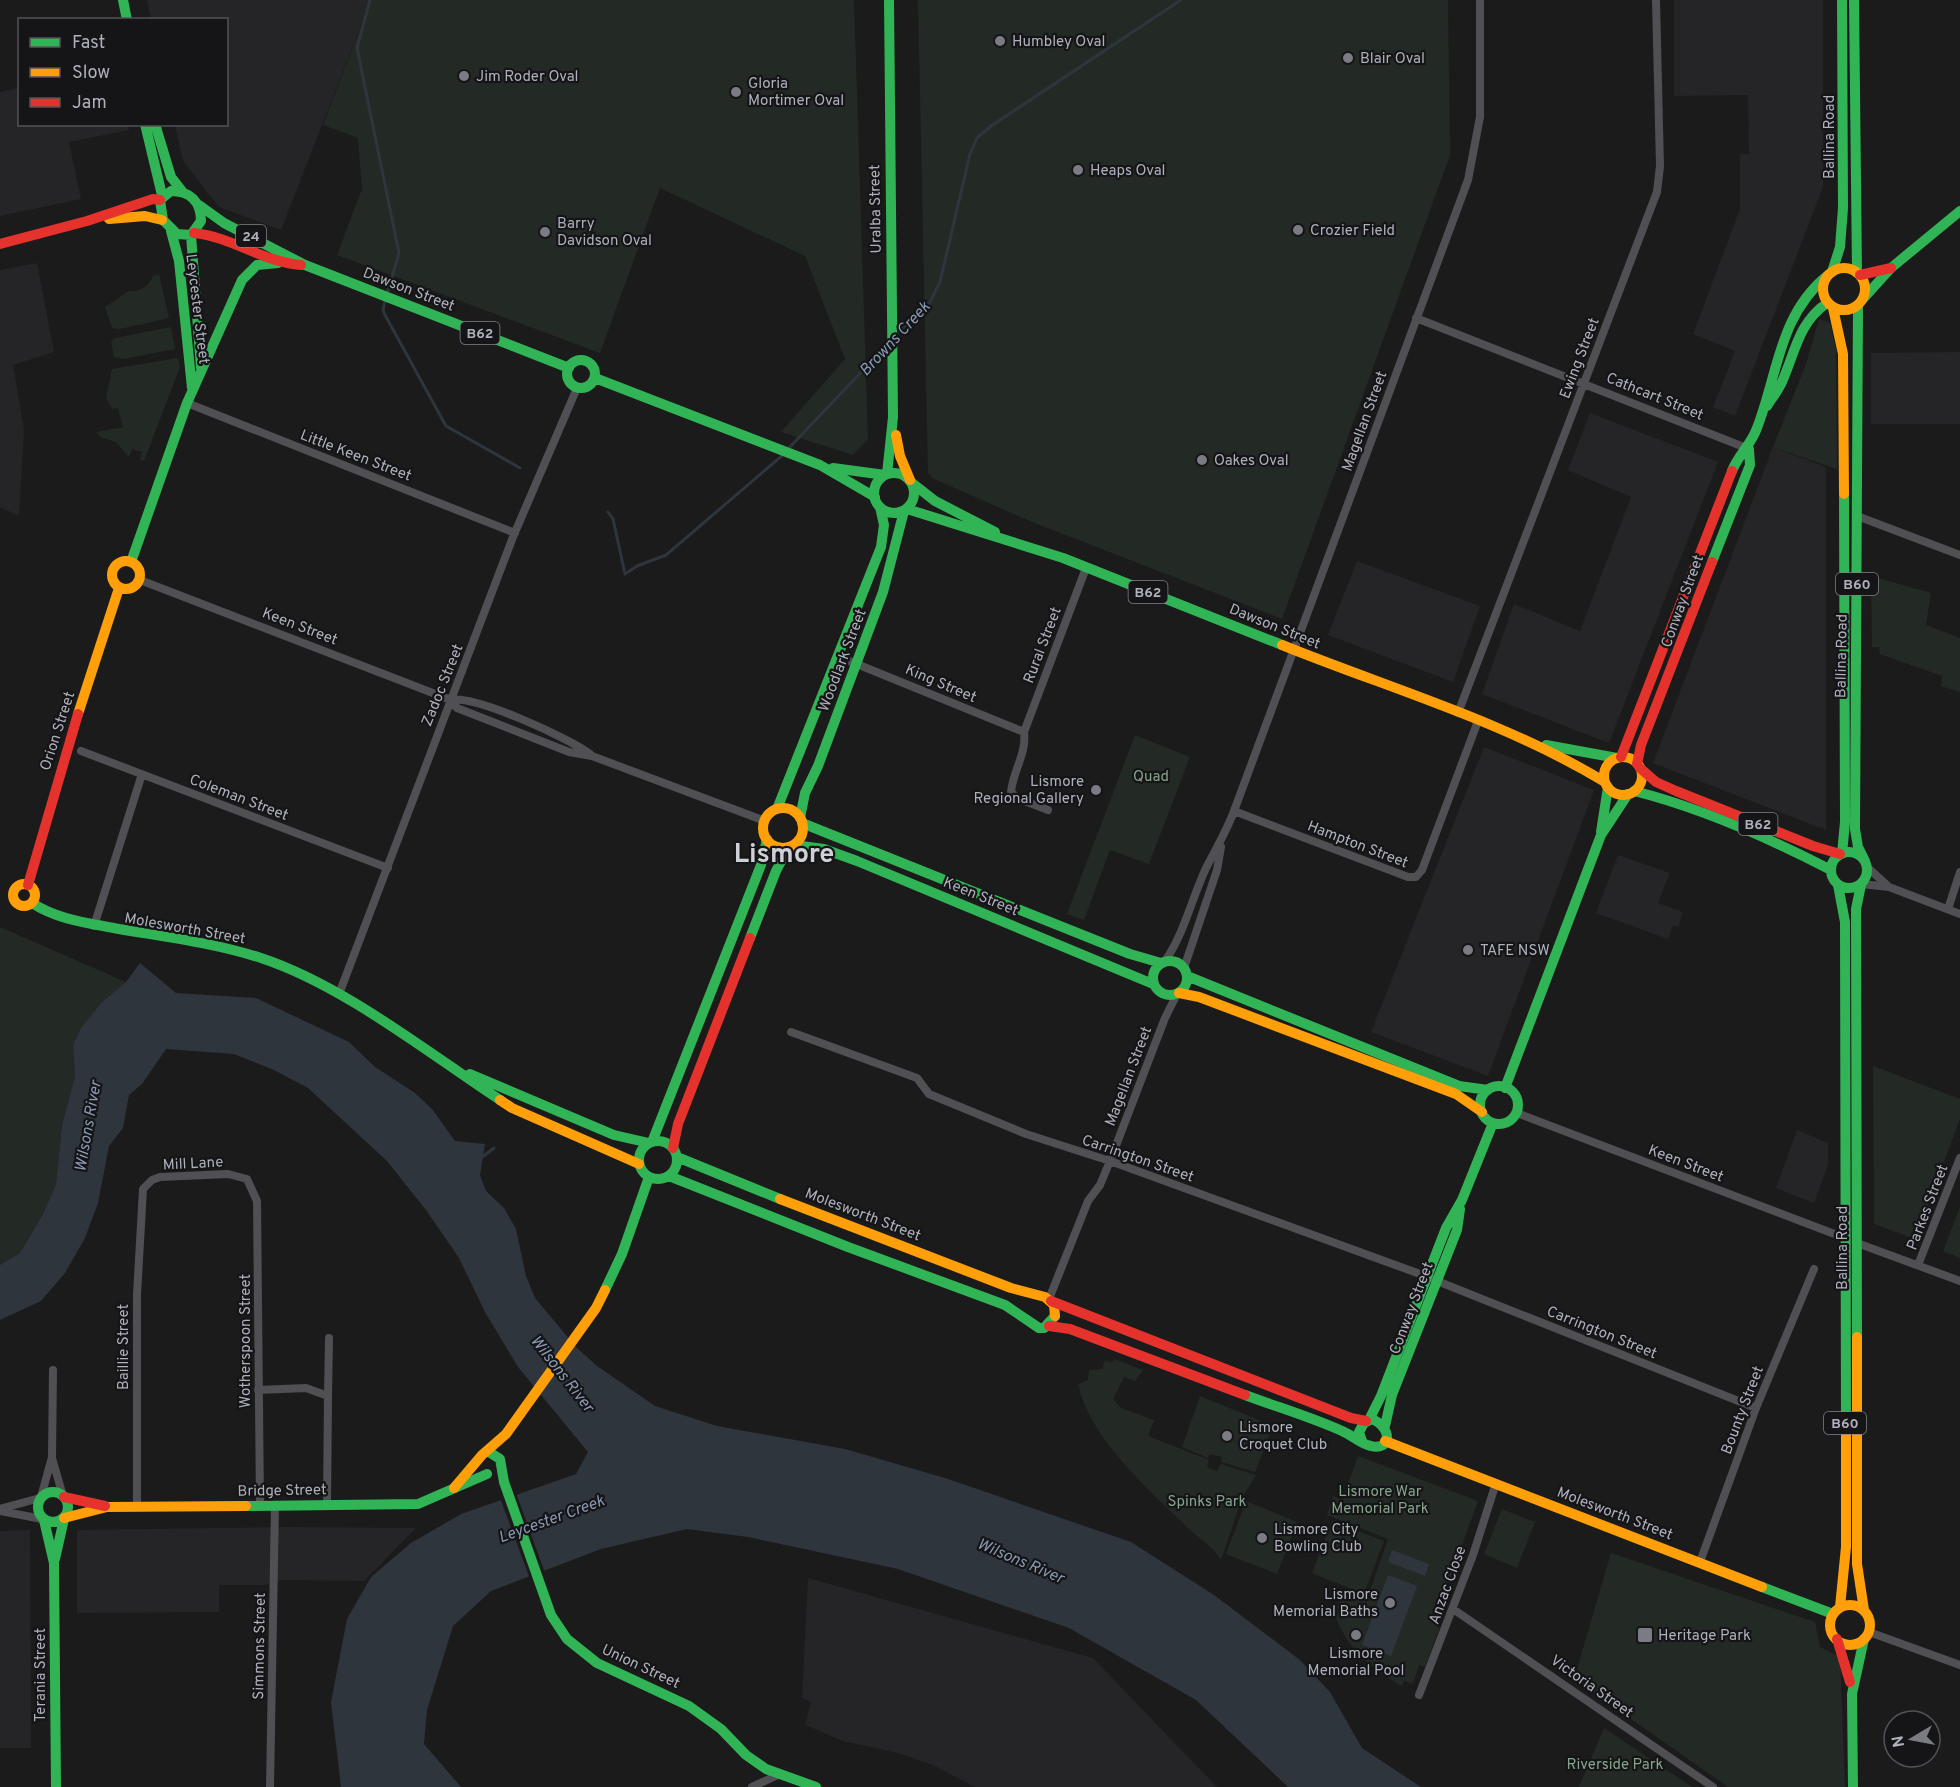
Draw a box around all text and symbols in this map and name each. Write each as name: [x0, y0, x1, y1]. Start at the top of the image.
legend: [18, 18, 228, 126]
text: Fast: [72, 32, 105, 55]
place label: Humbley Oval: [1012, 33, 1105, 52]
marker: Humbley Oval: [993, 34, 1007, 48]
place label: Blair Oval: [1360, 50, 1425, 69]
marker: Blair Oval: [1341, 51, 1355, 65]
text: Slow: [72, 62, 110, 85]
place label: Jim Roder Oval: [476, 68, 578, 87]
marker: Jim Roder Oval: [457, 69, 471, 83]
place label: Gloria Mortimer Oval: [748, 75, 844, 111]
marker: Gloria Mortimer Oval: [729, 85, 743, 99]
text: Jam: [72, 92, 107, 115]
street label: Ballina Road: [1821, 95, 1840, 179]
place label: Heaps Oval: [1090, 162, 1166, 181]
marker: Heaps Oval: [1071, 163, 1085, 177]
street label: Uralba Street: [866, 164, 887, 254]
place label: Barry Davidson Oval: [557, 215, 652, 251]
place label: Crozier Field: [1310, 222, 1395, 241]
marker: Crozier Field: [1291, 223, 1305, 237]
road number: 24: [236, 225, 266, 247]
marker: Barry Davidson Oval: [538, 225, 552, 239]
street label: Leycester Street: [180, 253, 213, 365]
street label: Dawson Street: [360, 264, 457, 317]
water label: Browns Creek: [856, 297, 936, 381]
street label: Ewing Street: [1556, 315, 1605, 402]
road number: B62: [460, 322, 500, 344]
street label: Magellan Street: [1338, 369, 1392, 474]
street label: Cathcart Street: [1603, 369, 1706, 426]
street label: Little Keen Street: [297, 426, 414, 486]
place label: Oakes Oval: [1214, 452, 1289, 471]
marker: Oakes Oval: [1195, 453, 1209, 467]
street label: Conway Street: [1658, 552, 1709, 651]
road number: B60: [1836, 573, 1878, 595]
road number: B62: [1128, 581, 1168, 603]
street label: Dawson Street: [1226, 600, 1323, 654]
street label: Keen Street: [259, 604, 340, 650]
street label: Rural Street: [1020, 605, 1067, 687]
street label: Woodlark Street: [815, 606, 872, 715]
street label: Ballina Road: [1832, 614, 1853, 698]
street label: Zadoc Street: [418, 642, 469, 730]
street label: King Street: [902, 661, 979, 708]
street label: Orion Street: [37, 689, 80, 773]
park label: Quad: [1133, 768, 1169, 787]
street label: Coleman Street: [186, 771, 291, 826]
place label: Lismore Regional Gallery: [973, 773, 1084, 809]
marker: Lismore Regional Gallery: [1089, 783, 1103, 797]
road number: B62: [1738, 813, 1778, 835]
street label: Hampton Street: [1304, 817, 1411, 873]
district label: Lismore: [734, 838, 834, 872]
street label: Keen Street: [940, 874, 1021, 921]
street label: Molesworth Street: [123, 909, 247, 949]
place label: TAFE NSW: [1480, 942, 1550, 961]
marker: TAFE NSW: [1461, 943, 1475, 957]
street label: Magellan Street: [1102, 1024, 1157, 1129]
water label: Wilsons River: [71, 1077, 107, 1173]
street label: Carrington Street: [1079, 1131, 1196, 1187]
street label: Keen Street: [1645, 1141, 1726, 1187]
street label: Mill Lane: [162, 1153, 224, 1176]
street label: Parkes Street: [1903, 1162, 1953, 1253]
street label: Molesworth Street: [802, 1185, 923, 1246]
street label: Ballina Road: [1834, 1206, 1853, 1290]
street label: Conway Street: [1386, 1260, 1439, 1357]
street label: Wotherspoon Street: [237, 1274, 256, 1408]
street label: Carrington Street: [1543, 1303, 1659, 1364]
street label: Baillie Street: [115, 1304, 134, 1390]
water label: Wilsons River: [525, 1332, 599, 1418]
street label: Bounty Street: [1718, 1364, 1769, 1457]
road number: B60: [1824, 1412, 1866, 1434]
place label: Lismore Croquet Club: [1239, 1419, 1327, 1455]
marker: Lismore Croquet Club: [1220, 1429, 1234, 1443]
street label: Bridge Street: [237, 1481, 327, 1502]
park label: Lismore War Memorial Park: [1331, 1483, 1429, 1519]
street label: Molesworth Street: [1554, 1484, 1675, 1545]
water label: Leycester Creek: [496, 1491, 608, 1548]
park label: Spinks Park: [1168, 1493, 1246, 1512]
place label: Lismore City Bowling Club: [1274, 1521, 1362, 1557]
marker: Lismore City Bowling Club: [1255, 1531, 1269, 1545]
water label: Wilsons River: [974, 1535, 1068, 1590]
street label: Anzac Close: [1425, 1544, 1471, 1627]
place label: Lismore Memorial Baths: [1273, 1586, 1378, 1622]
street label: Simmons Street: [250, 1592, 271, 1700]
marker: Lismore Memorial Baths: [1383, 1596, 1397, 1610]
marker: Heritage Park: [1636, 1626, 1654, 1644]
place label: Heritage Park: [1658, 1627, 1751, 1646]
street label: Terania Street: [32, 1628, 51, 1722]
marker: Lismore Memorial Pool: [1349, 1628, 1363, 1642]
street label: Union Street: [598, 1641, 683, 1694]
place label: Lismore Memorial Pool: [1308, 1645, 1404, 1681]
street label: Victoria Street: [1546, 1652, 1636, 1723]
north arrow: [1882, 1709, 1942, 1769]
text: N: [1888, 1734, 1910, 1749]
park label: Riverside Park: [1566, 1756, 1664, 1775]

